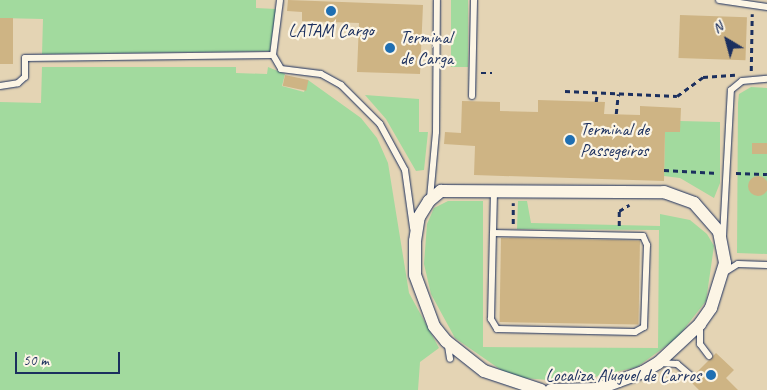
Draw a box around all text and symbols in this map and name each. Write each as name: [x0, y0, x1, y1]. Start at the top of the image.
marker: LATAM Cargo: [325, 5, 337, 17]
north arrow: [702, 15, 752, 65]
text: N: [709, 18, 726, 37]
place label: LATAM Cargo: [288, 19, 374, 41]
place label: Terminal de Carga: [400, 27, 454, 70]
marker: Terminal de Carga: [384, 42, 396, 54]
place label: Terminal de Passegeiros: [580, 119, 649, 162]
marker: Terminal de Passegeiros: [564, 134, 576, 146]
scale bar: [18, 342, 122, 374]
text: 50 m: [23, 351, 49, 370]
place label: Localiza Aluguel de Carros: [545, 364, 701, 386]
marker: Localiza Aluguel de Carros: [705, 369, 717, 381]

